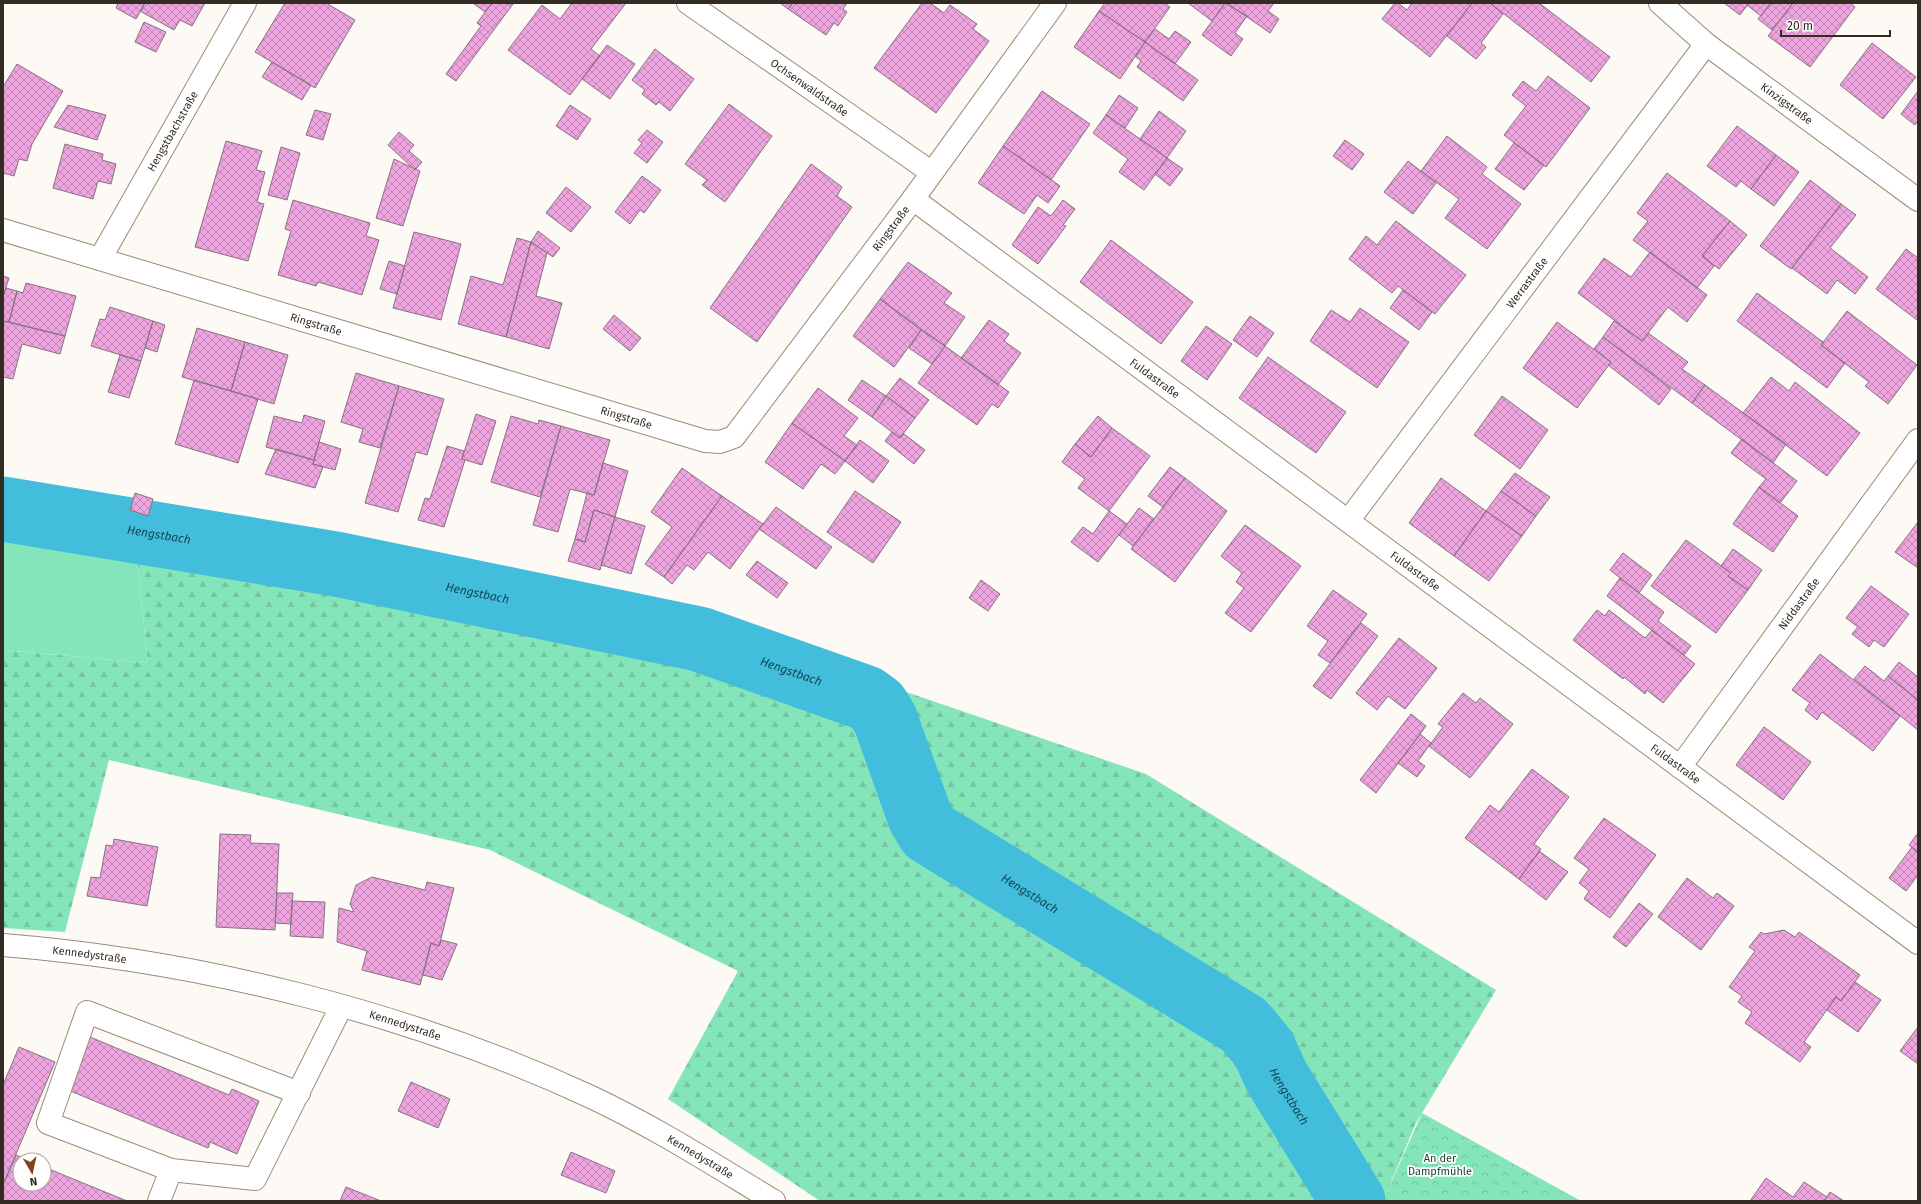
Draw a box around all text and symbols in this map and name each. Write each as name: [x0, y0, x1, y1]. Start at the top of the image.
scale bar: [1781, 12, 1890, 38]
text: 20 m: [1787, 19, 1813, 33]
street label: Ochsenwaldstraße: [768, 56, 851, 119]
street label: Kinzigstraße: [1758, 80, 1815, 127]
street label: Hengstbachstraße: [145, 89, 200, 174]
street label: Ringstraße: [870, 203, 912, 254]
street label: Werrastraße: [1504, 255, 1550, 311]
street label: Ringstraße: [289, 310, 344, 338]
street label: Fuldastraße: [1128, 355, 1182, 401]
street label: Ringstraße: [599, 403, 654, 431]
water label: Hengstbach: [126, 523, 192, 547]
street label: Fuldastraße: [1388, 548, 1443, 594]
street label: Niddastraße: [1776, 575, 1822, 632]
water label: Hengstbach: [445, 580, 511, 607]
water label: Hengstbach: [758, 654, 824, 689]
street label: Fuldastraße: [1648, 741, 1703, 786]
water label: Hengstbach: [999, 871, 1061, 917]
street label: Kennedystraße: [52, 943, 127, 966]
street label: Kennedystraße: [368, 1007, 443, 1043]
water label: Hengstbach: [1266, 1066, 1312, 1128]
street label: Kennedystraße: [665, 1132, 736, 1181]
north arrow: [12, 1152, 52, 1192]
park label: An der Dampfmühle: [1408, 1152, 1472, 1178]
text: N: [29, 1174, 38, 1188]

